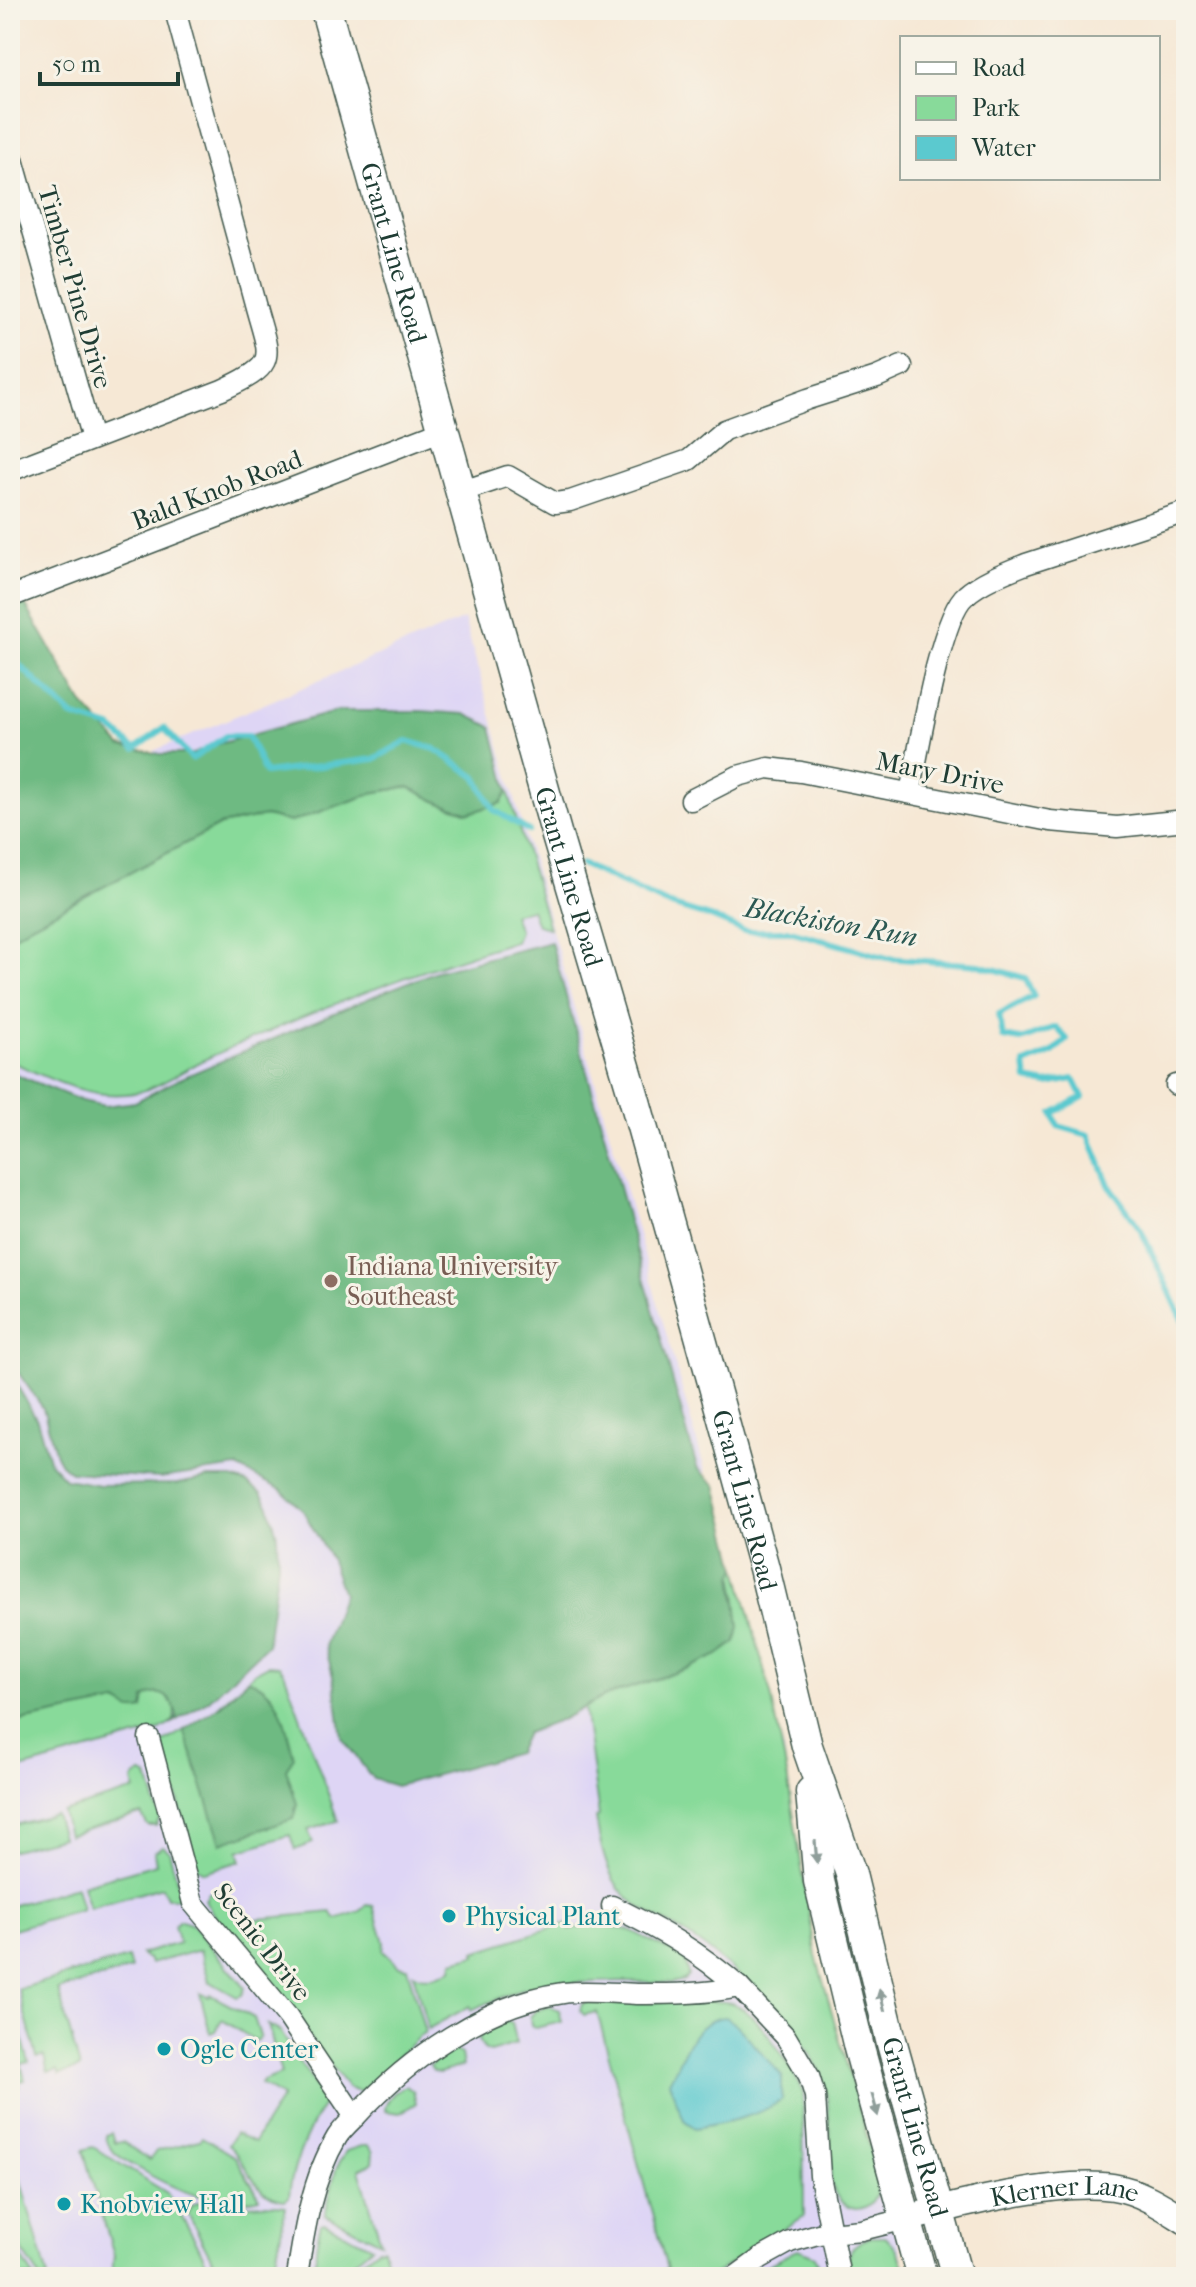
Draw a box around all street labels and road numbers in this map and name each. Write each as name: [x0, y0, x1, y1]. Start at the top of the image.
street label: Grant Line Road: [354, 159, 434, 347]
street label: Timber Pine Drive: [31, 182, 119, 392]
street label: Bald Knob Road: [128, 443, 307, 537]
street label: Mary Drive: [873, 745, 1007, 801]
street label: Grant Line Road: [528, 783, 610, 971]
street label: Grant Line Road: [706, 1406, 785, 1594]
street label: Scenic Drive: [206, 1877, 318, 2007]
street label: Grant Line Road: [875, 2033, 955, 2222]
street label: Klerner Lane: [987, 2170, 1144, 2213]

